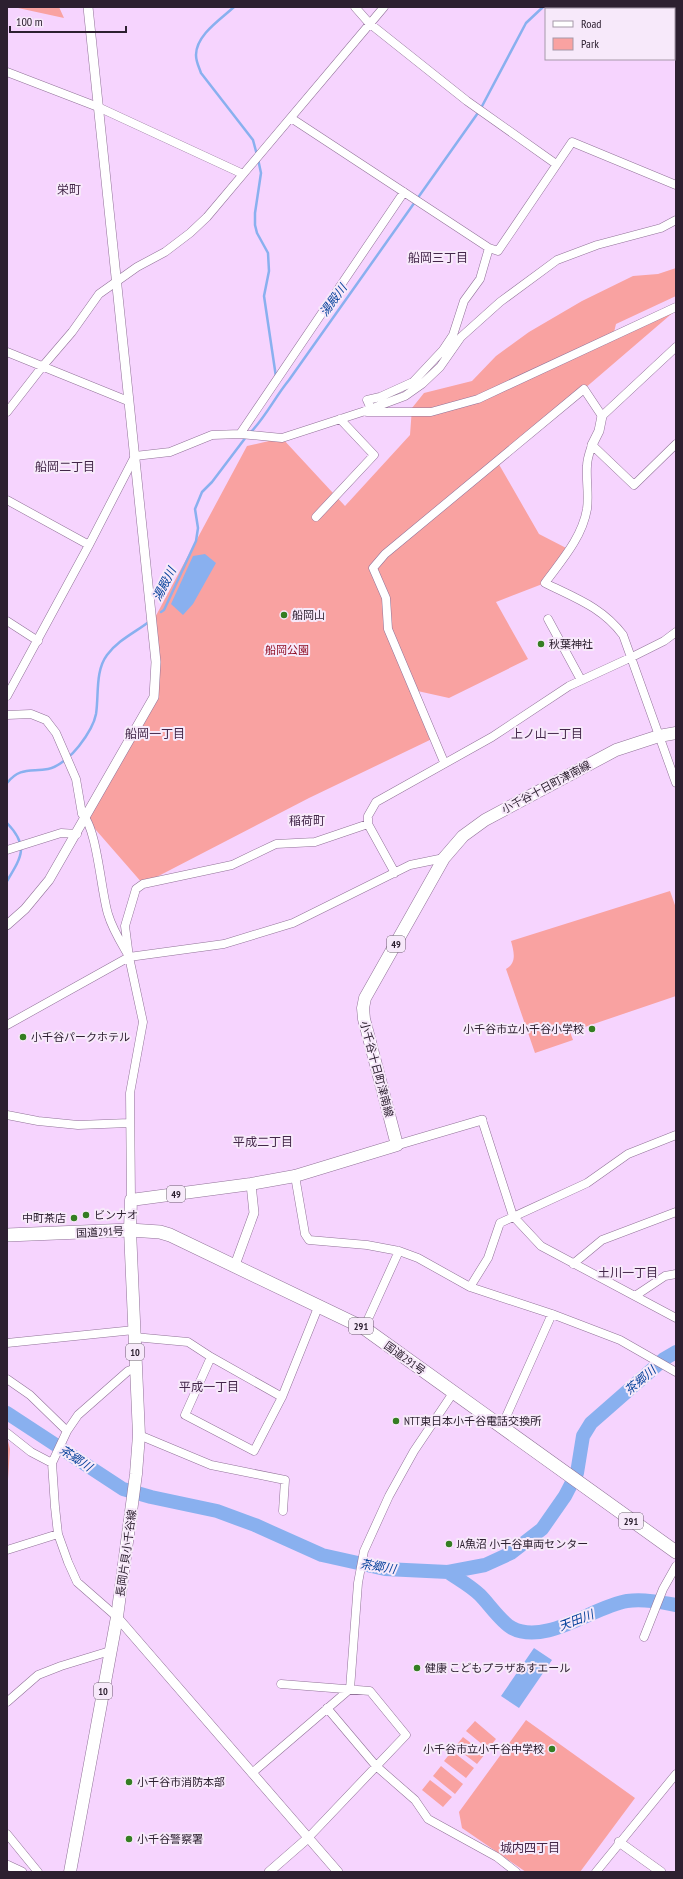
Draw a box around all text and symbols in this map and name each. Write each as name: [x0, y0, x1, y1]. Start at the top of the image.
scale bar: [10, 8, 126, 34]
legend: [545, 8, 675, 60]
text: 100 m: [16, 14, 43, 29]
text: Road: [581, 16, 601, 31]
text: Park: [581, 36, 599, 51]
district label: 栄町: [57, 182, 81, 197]
district label: 船岡三丁目: [408, 250, 468, 265]
water label: 湯殿川: [316, 279, 351, 319]
district label: 船岡二丁目: [35, 459, 95, 474]
water label: 湯殿川: [149, 563, 180, 603]
place label: 船岡山: [292, 608, 325, 622]
marker: 船岡山: [279, 610, 289, 620]
place label: 秋葉神社: [549, 637, 593, 651]
marker: 秋葉神社: [536, 639, 546, 649]
park label: 船岡公園: [265, 643, 309, 657]
district label: 船岡一丁目: [125, 726, 185, 741]
district label: 上ノ山一丁目: [511, 726, 583, 741]
street label: 小千谷十日町津南線: [499, 758, 593, 816]
district label: 稲荷町: [289, 813, 325, 828]
road number: 49: [387, 936, 405, 952]
street label: 小千谷十日町津南線: [357, 1019, 397, 1119]
place label: 小千谷市立小千谷小学校: [463, 1022, 584, 1036]
marker: 小千谷市立小千谷小学校: [587, 1024, 597, 1034]
place label: 小千谷パークホテル: [31, 1030, 130, 1044]
marker: 小千谷パークホテル: [18, 1032, 28, 1042]
district label: 平成二丁目: [233, 1134, 293, 1149]
road number: 49: [167, 1186, 185, 1202]
place label: ビンナオ: [94, 1208, 138, 1222]
marker: ビンナオ: [81, 1210, 91, 1220]
place label: 中町茶店: [22, 1211, 66, 1225]
marker: 中町茶店: [69, 1213, 79, 1223]
street label: 国道291号: [76, 1224, 124, 1240]
district label: 土川一丁目: [598, 1265, 658, 1280]
road number: 291: [349, 1318, 373, 1334]
street label: 国道291号: [382, 1338, 428, 1378]
road number: 10: [126, 1344, 144, 1360]
water label: 茶郷川: [621, 1361, 660, 1397]
district label: 平成一丁目: [179, 1379, 239, 1394]
place label: NTT東日本小千谷電話交換所: [404, 1414, 542, 1428]
marker: NTT東日本小千谷電話交換所: [391, 1416, 401, 1426]
water label: 茶郷川: [57, 1442, 97, 1475]
street label: 長岡片貝小千谷線: [113, 1508, 139, 1598]
road number: 291: [619, 1513, 643, 1529]
place label: JA魚沼 小千谷車両センター: [456, 1537, 588, 1551]
marker: JA魚沼 小千谷車両センター: [444, 1539, 454, 1549]
water label: 茶郷川: [359, 1556, 399, 1577]
water label: 天田川: [557, 1606, 597, 1633]
place label: 健康 こどもプラザあすエール: [425, 1661, 570, 1675]
marker: 健康 こどもプラザあすエール: [412, 1663, 422, 1673]
road number: 10: [94, 1683, 112, 1699]
place label: 小千谷市立小千谷中学校: [423, 1742, 544, 1756]
marker: 小千谷市立小千谷中学校: [547, 1744, 557, 1754]
place label: 小千谷市消防本部: [137, 1775, 225, 1789]
marker: 小千谷市消防本部: [124, 1777, 134, 1787]
place label: 小千谷警察署: [137, 1832, 203, 1846]
marker: 小千谷警察署: [124, 1834, 134, 1844]
district label: 城内四丁目: [500, 1840, 560, 1855]

